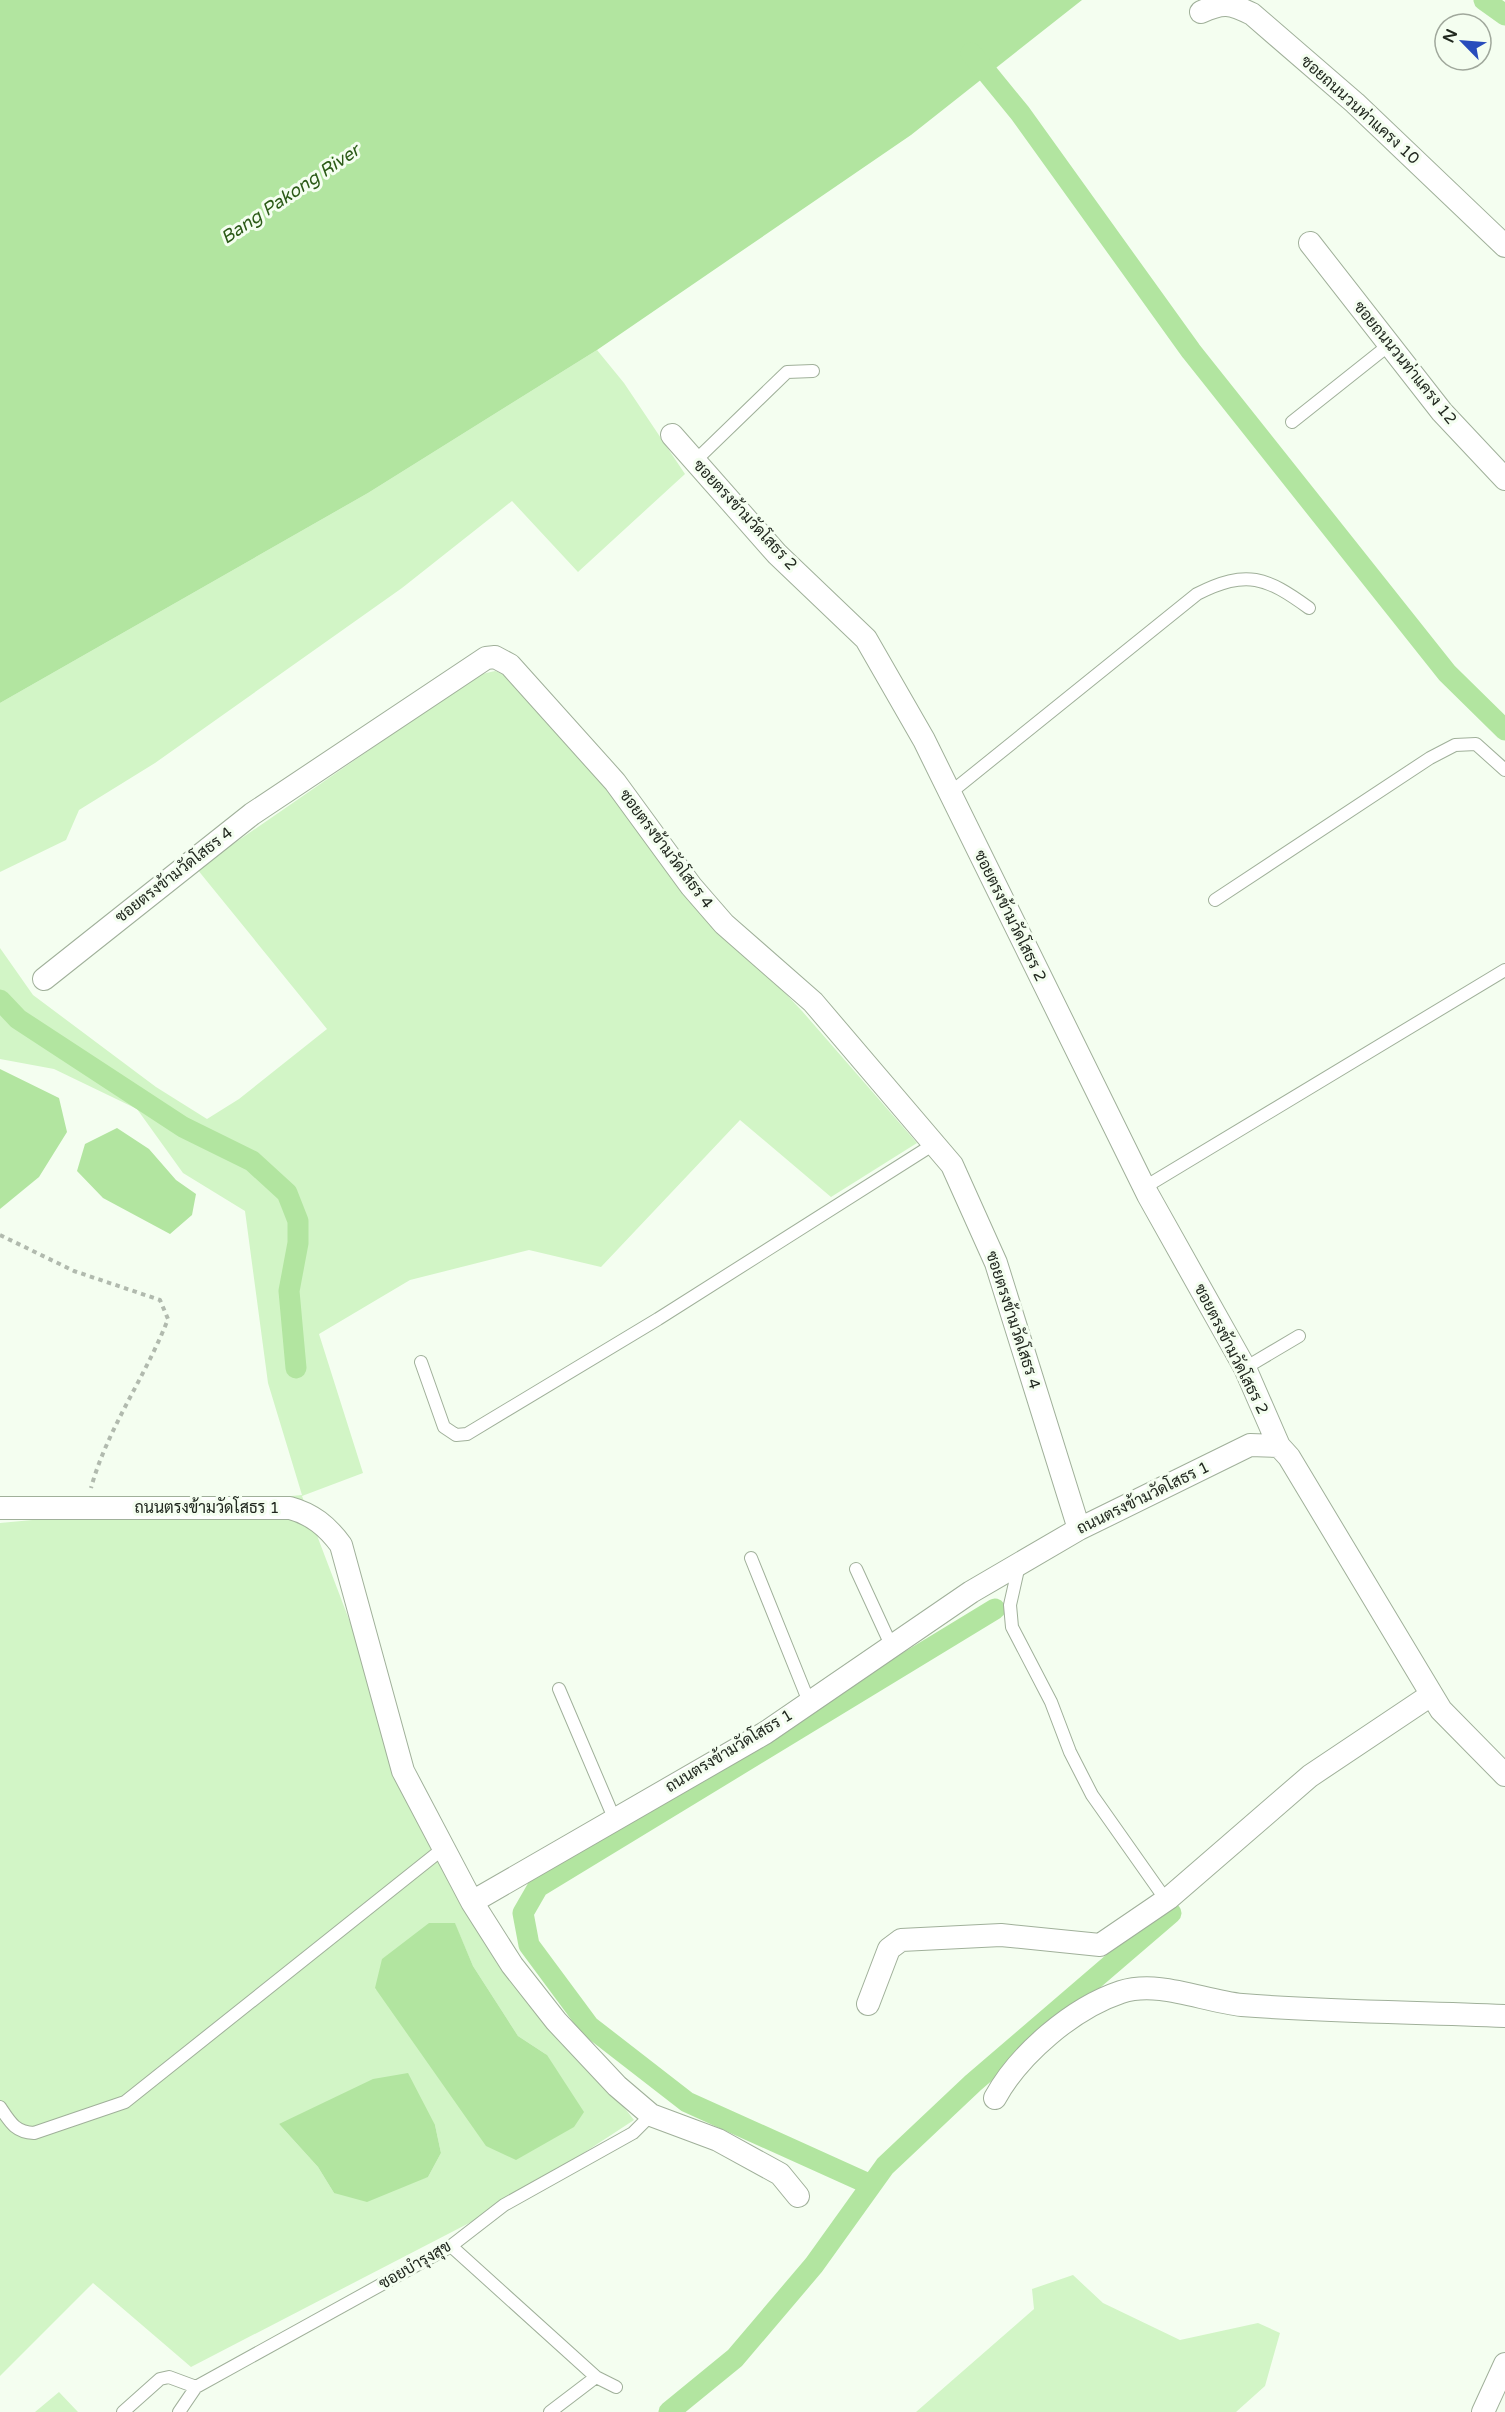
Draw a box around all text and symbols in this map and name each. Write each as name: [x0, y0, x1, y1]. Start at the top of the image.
north arrow: [1433, 12, 1493, 72]
text: N: [1439, 26, 1462, 46]
street label: ซอยถนนวนท่าแครง 10: [1296, 51, 1424, 169]
water label: Bang Pakong River: [216, 138, 365, 249]
street label: ซอยถนนวนท่าแครง 12: [1349, 297, 1462, 429]
street label: ซอยตรงข้ามวัดโสธร 2: [689, 454, 803, 574]
street label: ซอยตรงข้ามวัดโสธร 4: [615, 784, 719, 912]
street label: ซอยตรงข้ามวัดโสธร 4: [110, 821, 237, 927]
street label: ซอยตรงข้ามวัดโสธร 2: [969, 846, 1052, 985]
street label: ซอยตรงข้ามวัดโสธร 4: [981, 1248, 1047, 1391]
street label: ซอยตรงข้ามวัดโสธร 2: [1189, 1279, 1274, 1418]
street label: ถนนตรงข้ามวัดโสธร 1: [1073, 1455, 1213, 1539]
street label: ถนนตรงข้ามวัดโสธร 1: [134, 1496, 280, 1518]
street label: ถนนตรงข้ามวัดโสธร 1: [661, 1703, 796, 1797]
street label: ซอยบำรุงสุข: [375, 2236, 455, 2295]

